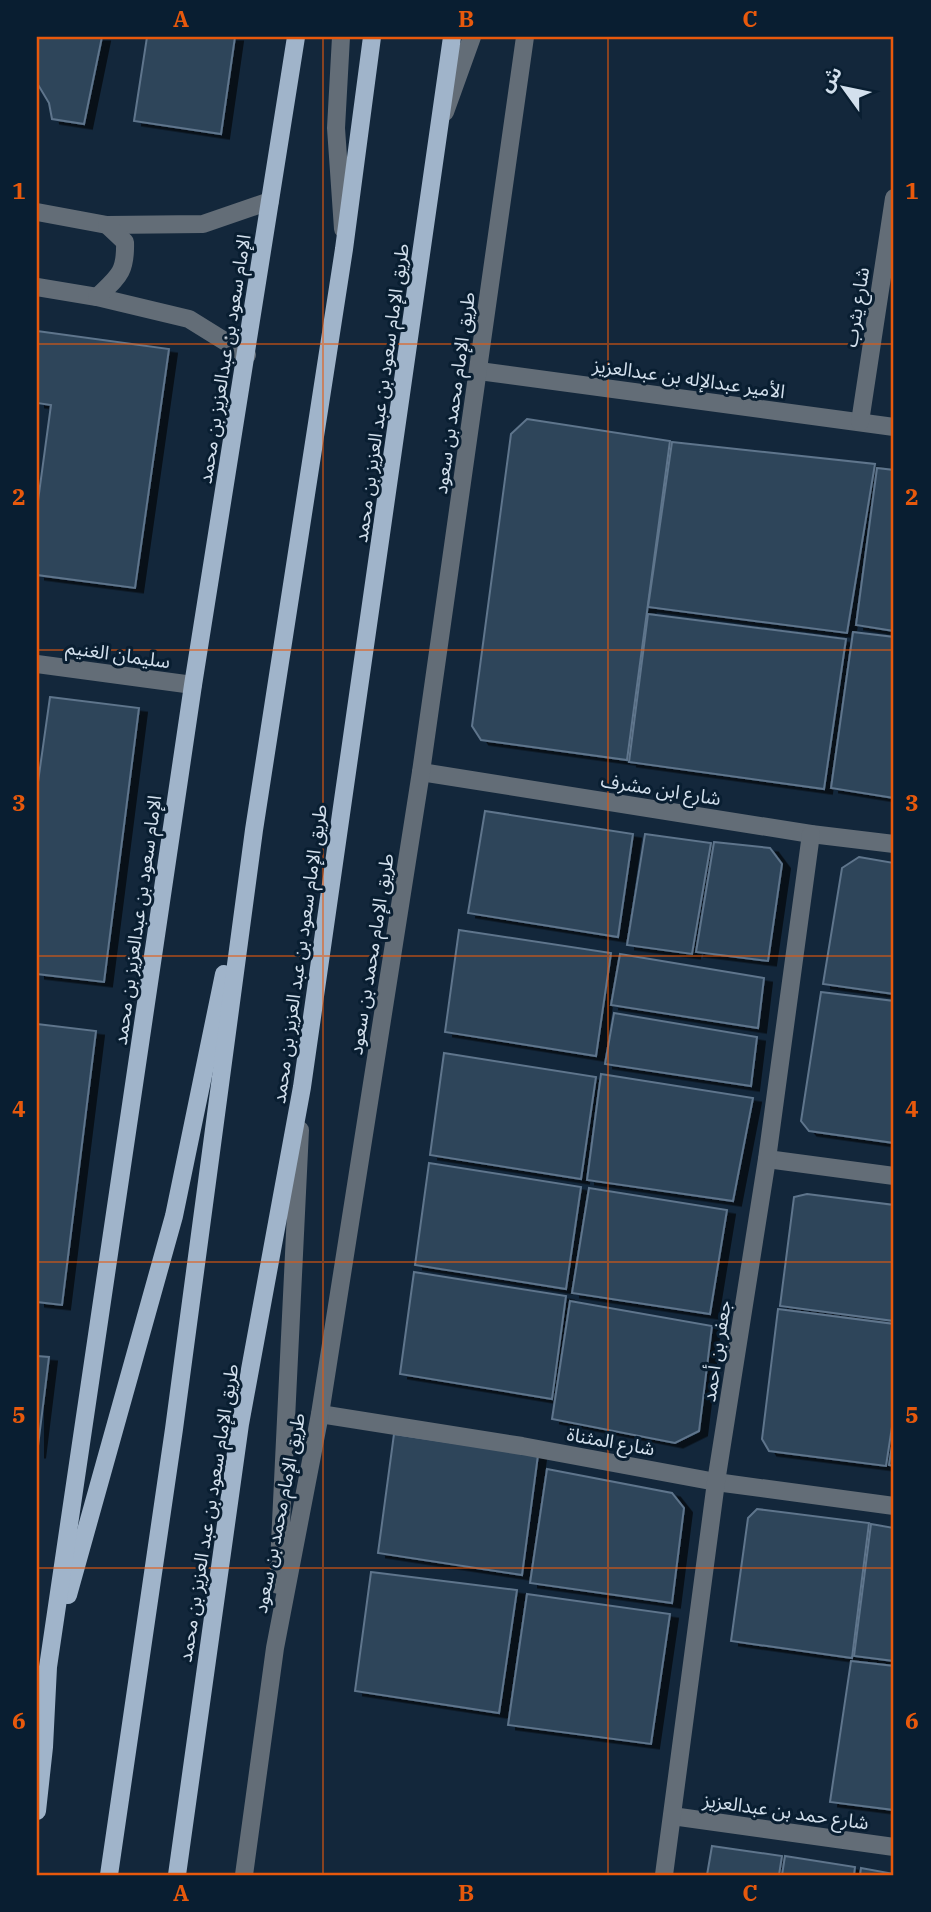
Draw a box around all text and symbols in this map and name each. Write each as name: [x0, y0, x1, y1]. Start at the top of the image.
text: A: [173, 3, 189, 33]
text: B: [458, 3, 474, 33]
text: C: [742, 3, 758, 33]
north arrow: [808, 52, 878, 122]
text: ش: [813, 61, 847, 96]
text: 1: [12, 175, 26, 205]
text: 1: [905, 175, 919, 205]
street label: الإمام سعود بن عبدالعزيز بن محمد: [192, 233, 259, 486]
street label: طريق الإمام سعود بن عبد العزيز بن محمد: [348, 242, 417, 544]
street label: شارع يثرب: [838, 265, 876, 349]
street label: طريق الإمام محمد بن سعود: [428, 290, 483, 496]
street label: الأمير عبدالإله بن عبدالعزيز: [590, 352, 787, 404]
text: 2: [12, 481, 26, 511]
text: 2: [905, 481, 919, 511]
street label: سليمان الغنيم: [64, 635, 172, 676]
street label: شارع ابن مشرف: [599, 768, 723, 812]
text: 3: [12, 787, 26, 817]
text: 3: [905, 787, 919, 817]
street label: الإمام سعود بن عبدالعزيز بن محمد: [108, 794, 169, 1047]
street label: طريق الإمام سعود بن عبد العزيز بن محمد: [266, 803, 335, 1105]
street label: طريق الإمام محمد بن سعود: [343, 851, 402, 1057]
text: 4: [12, 1093, 26, 1123]
text: 4: [905, 1093, 919, 1123]
street label: جعفر بن أحمد: [696, 1298, 736, 1404]
street label: طريق الإمام سعود بن عبد العزيز بن محمد: [173, 1362, 246, 1664]
text: 5: [12, 1399, 26, 1429]
text: 5: [905, 1399, 919, 1429]
street label: طريق الإمام محمد بن سعود: [248, 1411, 313, 1616]
street label: شارع المثناة: [565, 1421, 657, 1462]
text: 6: [12, 1705, 26, 1735]
text: 6: [905, 1705, 919, 1735]
street label: شارع حمد بن عبدالعزيز: [700, 1787, 870, 1837]
text: A: [173, 1877, 189, 1907]
text: B: [458, 1877, 474, 1907]
text: C: [742, 1877, 758, 1907]

